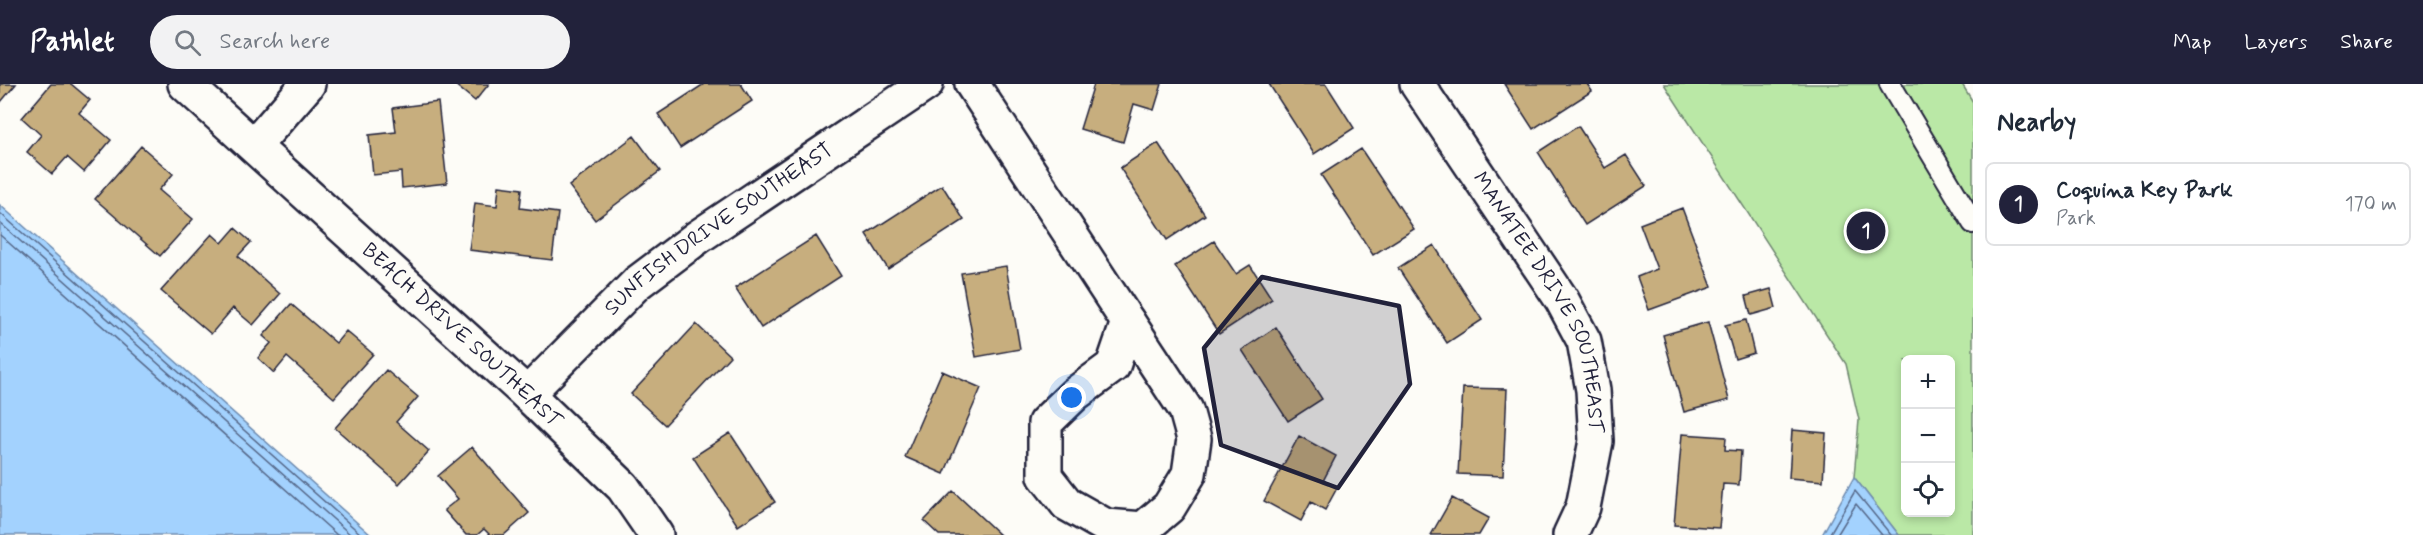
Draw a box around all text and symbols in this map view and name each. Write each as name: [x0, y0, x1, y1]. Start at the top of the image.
search box: [150, 15, 570, 69]
text: Pathlet: [30, 24, 114, 61]
icon: search: [171, 26, 204, 59]
text: Search here: [219, 28, 330, 56]
text: Map: [2173, 28, 2211, 56]
text: Layers: [2244, 28, 2307, 56]
text: Share: [2340, 28, 2393, 56]
text: Nearby: [1997, 106, 2076, 140]
street label: SUNFISH DRIVE SOUTHEAST: [598, 136, 839, 322]
street label: MANATEE DRIVE SOUTHEAST: [1466, 166, 1610, 434]
text: Coquina Key Park: [2056, 177, 2233, 205]
text: 1: [2014, 191, 2023, 218]
text: 170 m: [2345, 191, 2397, 218]
text: Park: [2056, 205, 2096, 232]
pin: 1: [1846, 208, 1886, 254]
street label: BEACH DRIVE SOUTHEAST: [356, 237, 569, 435]
map controls: [1901, 355, 1955, 517]
button: +: [1901, 355, 1955, 409]
your location: [1057, 383, 1086, 412]
button: −: [1901, 409, 1955, 463]
button: locate: [1901, 463, 1955, 517]

